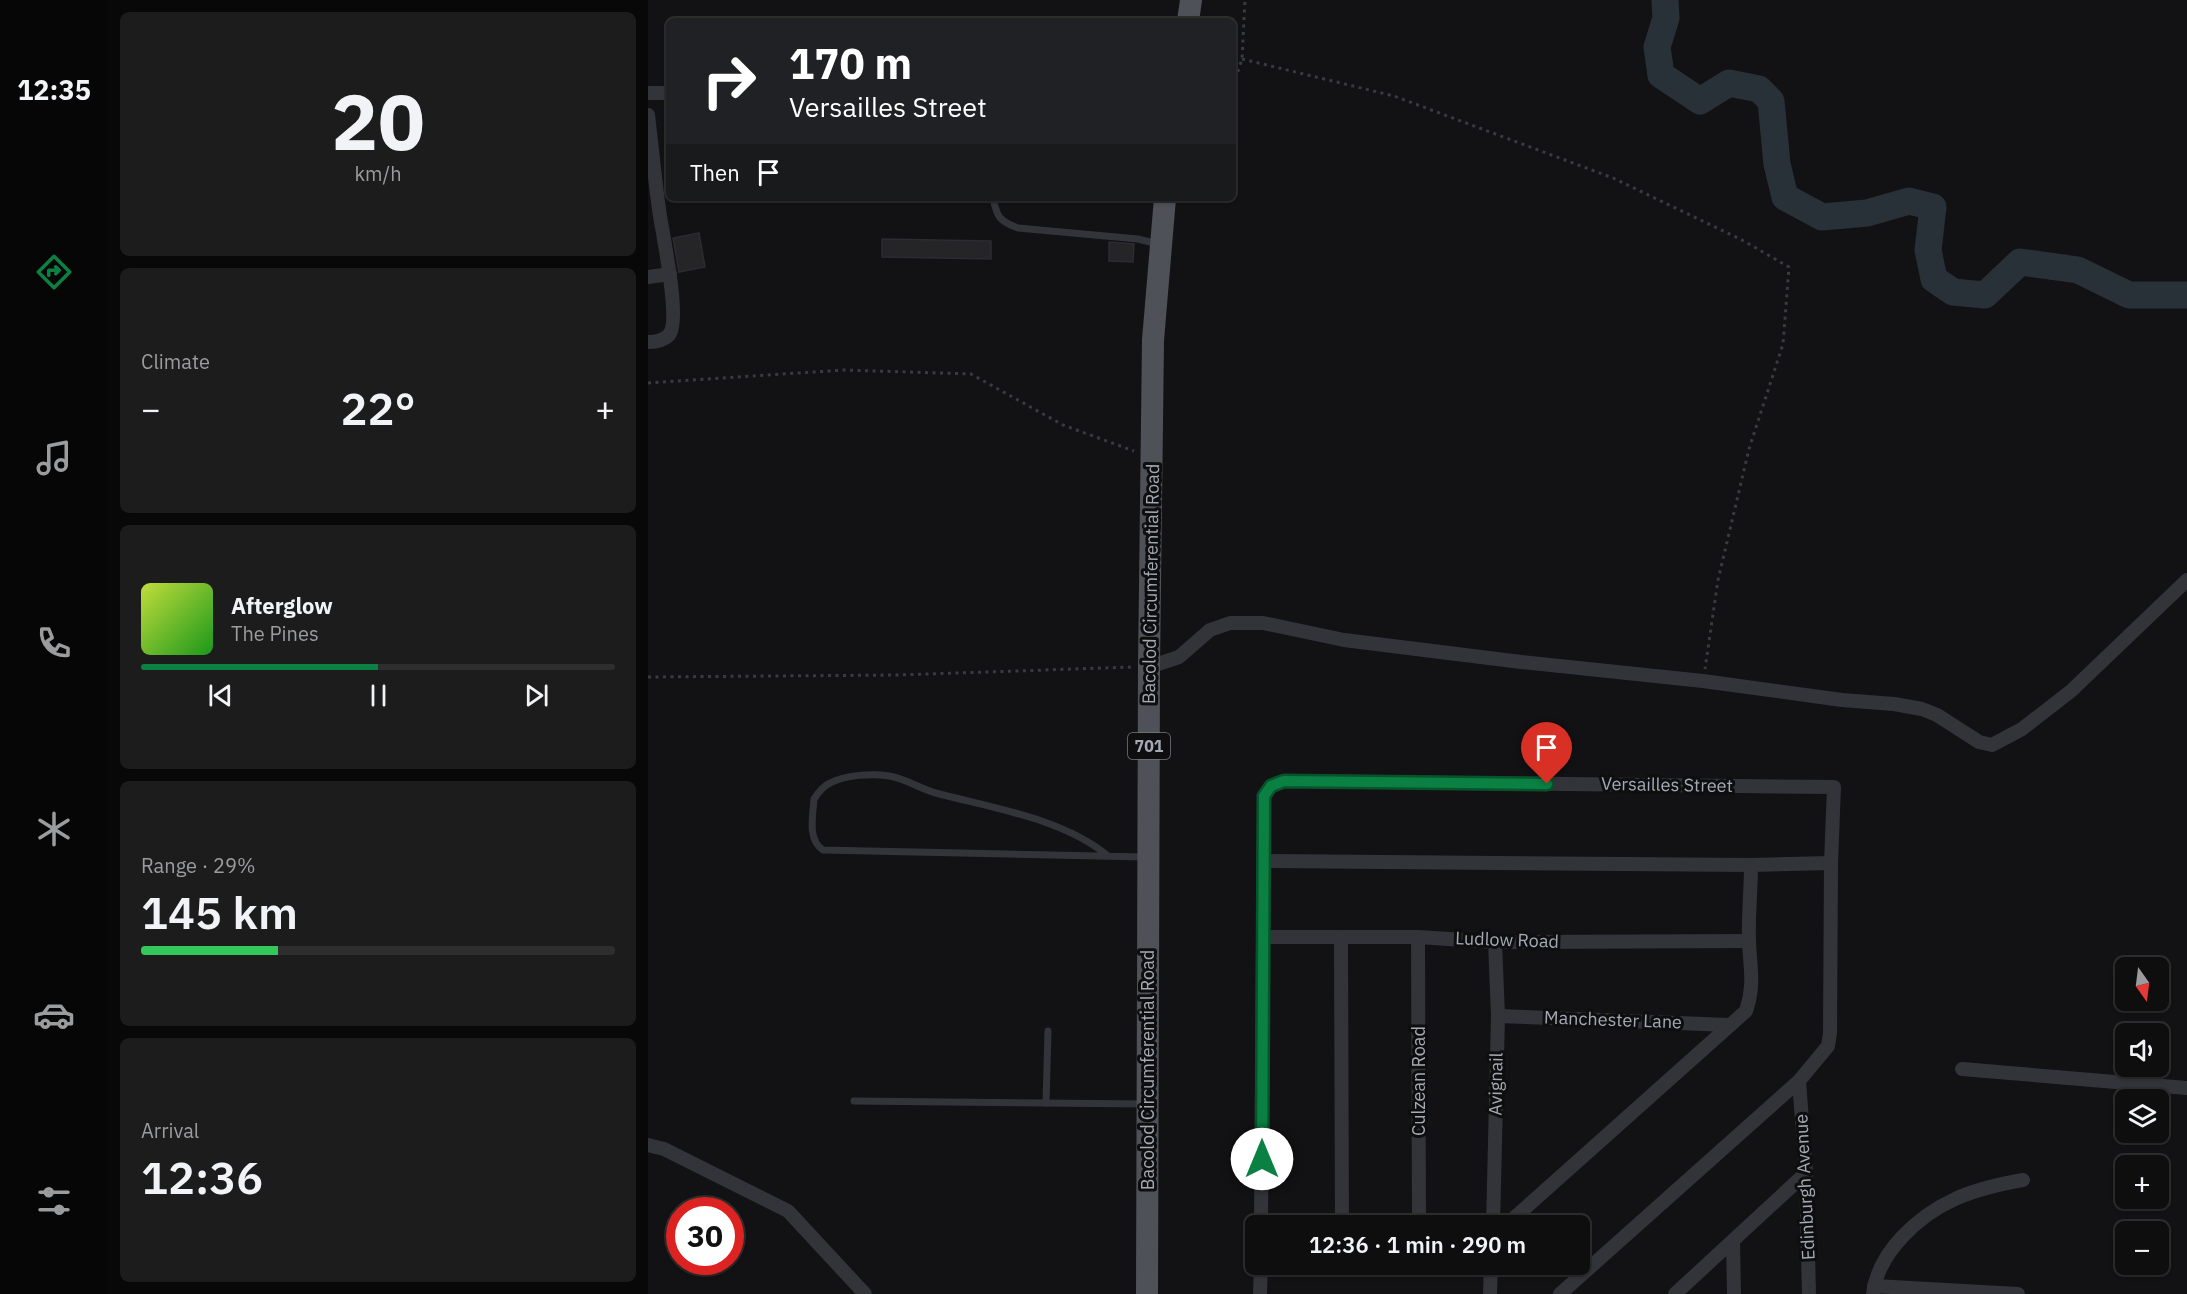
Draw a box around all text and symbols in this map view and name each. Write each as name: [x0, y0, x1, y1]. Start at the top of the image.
text: 170 m: [789, 36, 912, 91]
icon: right: [690, 42, 768, 120]
text: 20: [331, 70, 425, 171]
text: 12:35: [17, 72, 91, 107]
text: Versailles Street: [789, 89, 987, 124]
icon: arrive: [752, 156, 785, 189]
text: Then: [690, 158, 740, 187]
text: km/h: [354, 160, 402, 187]
icon: directions: [33, 251, 75, 293]
text: Climate: [141, 348, 210, 375]
text: 22°: [340, 379, 416, 437]
text: −: [141, 387, 161, 430]
text: +: [595, 387, 615, 430]
icon: music: [33, 437, 75, 479]
street label: Bacolod Circumferential Road: [1137, 464, 1164, 704]
text: Afterglow: [231, 591, 333, 620]
text: The Pines: [231, 620, 319, 647]
icon: phone: [33, 622, 75, 664]
icon: previous: [204, 679, 237, 712]
icon: pause: [362, 679, 395, 712]
icon: next: [520, 679, 553, 712]
pin: [1521, 722, 1572, 784]
icon: arrive: [1530, 731, 1563, 764]
road number: 701: [1128, 733, 1170, 759]
street label: Versailles Street: [1601, 772, 1733, 797]
icon: climate: [33, 808, 75, 850]
text: Range · 29%: [141, 852, 256, 879]
text: 145 km: [141, 883, 298, 941]
street label: Ludlow Road: [1455, 926, 1559, 953]
street label: Bacolod Circumferential Road: [1136, 950, 1159, 1190]
north arrow: [2115, 957, 2169, 1011]
map controls: [2115, 957, 2169, 1275]
icon: car: [33, 994, 75, 1036]
street label: Manchester Lane: [1544, 1006, 1682, 1033]
button: sound: [2115, 1023, 2169, 1077]
street label: Culzean Road: [1407, 1026, 1430, 1136]
street label: Avignail: [1483, 1052, 1508, 1116]
button: layers: [2115, 1089, 2169, 1143]
street label: Edinburgh Avenue: [1789, 1113, 1820, 1261]
text: Arrival: [141, 1117, 199, 1144]
position arrow: [1230, 1127, 1294, 1191]
text: 12:36: [141, 1148, 263, 1206]
button: +: [2115, 1155, 2169, 1209]
icon: filters: [33, 1180, 75, 1222]
speed limit sign: 30: [666, 1197, 744, 1275]
button: −: [2115, 1221, 2169, 1275]
text: 12:36 · 1 min · 290 m: [1309, 1230, 1526, 1259]

